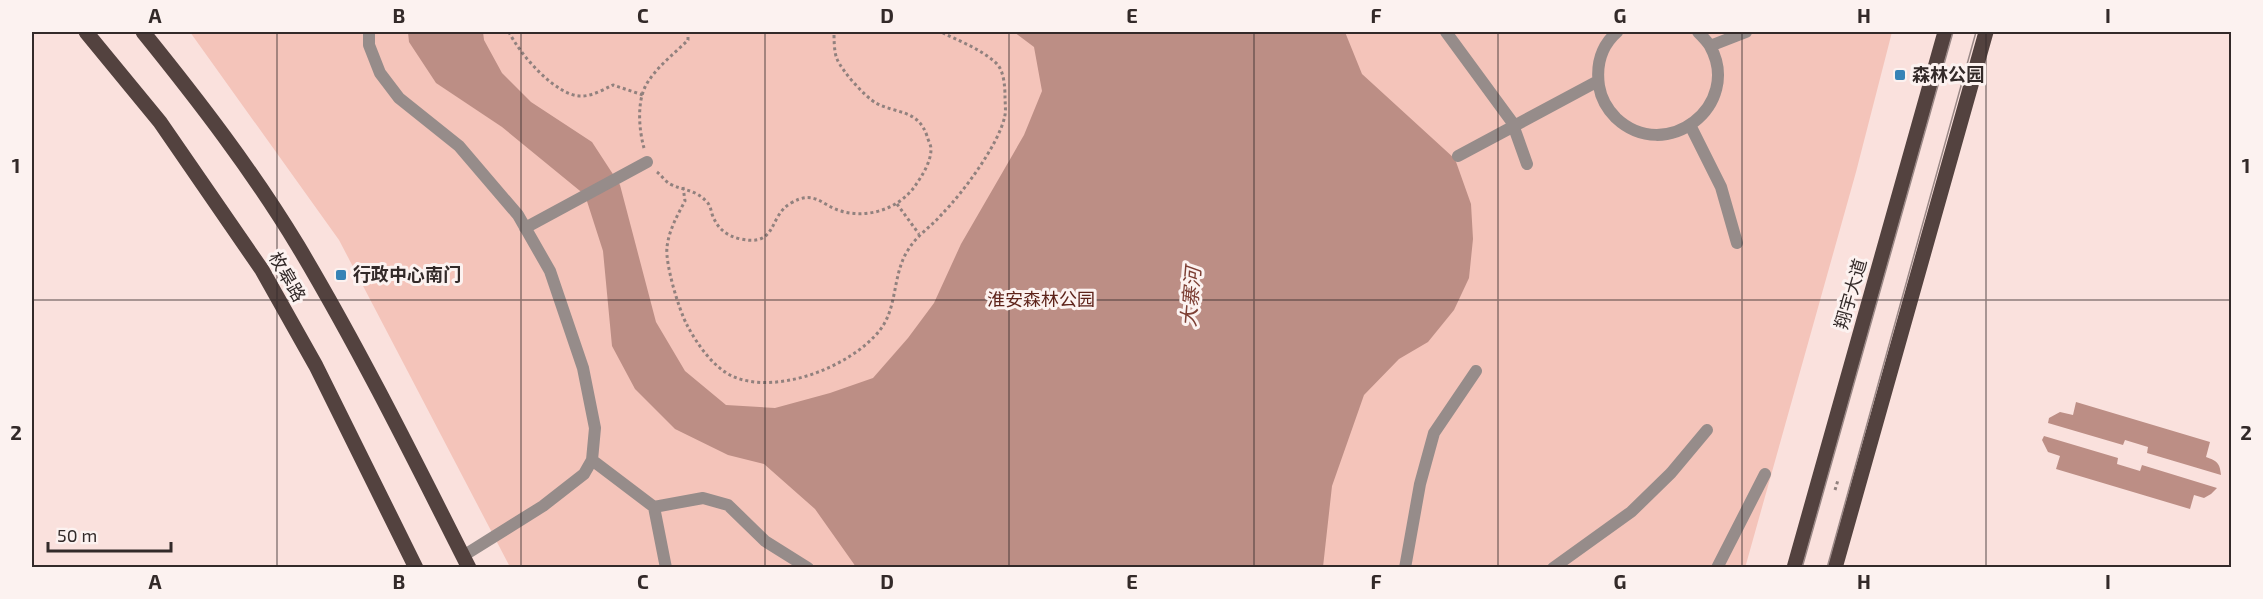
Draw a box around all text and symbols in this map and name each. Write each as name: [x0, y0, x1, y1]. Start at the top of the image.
text: A: [148, 3, 162, 27]
text: B: [393, 3, 405, 27]
text: C: [637, 3, 649, 27]
text: D: [880, 3, 894, 27]
text: E: [1126, 3, 1138, 27]
text: F: [1370, 3, 1382, 27]
text: G: [1614, 3, 1626, 27]
text: H: [1857, 3, 1871, 27]
text: I: [2105, 3, 2111, 27]
place label: 森林公园: [1912, 63, 1984, 85]
marker: 森林公园: [1893, 68, 1907, 82]
text: 1: [12, 153, 20, 177]
text: 1: [2242, 153, 2250, 177]
street label: 枚皋路: [265, 248, 311, 305]
street label: 翔宇大道: [1830, 256, 1871, 331]
water label: 大寨河: [1175, 262, 1205, 328]
place label: 行政中心南门: [353, 263, 461, 285]
marker: 行政中心南门: [334, 268, 348, 282]
park label: 淮安森林公园: [987, 288, 1095, 310]
text: 2: [10, 420, 22, 444]
text: 2: [2240, 420, 2252, 444]
scale bar: [48, 515, 171, 553]
text: 50 m: [57, 524, 97, 546]
text: A: [148, 569, 162, 593]
text: B: [393, 569, 405, 593]
text: C: [637, 569, 649, 593]
text: D: [880, 569, 894, 593]
text: E: [1126, 569, 1138, 593]
text: F: [1370, 569, 1382, 593]
text: G: [1614, 569, 1626, 593]
text: H: [1857, 569, 1871, 593]
text: I: [2105, 569, 2111, 593]

